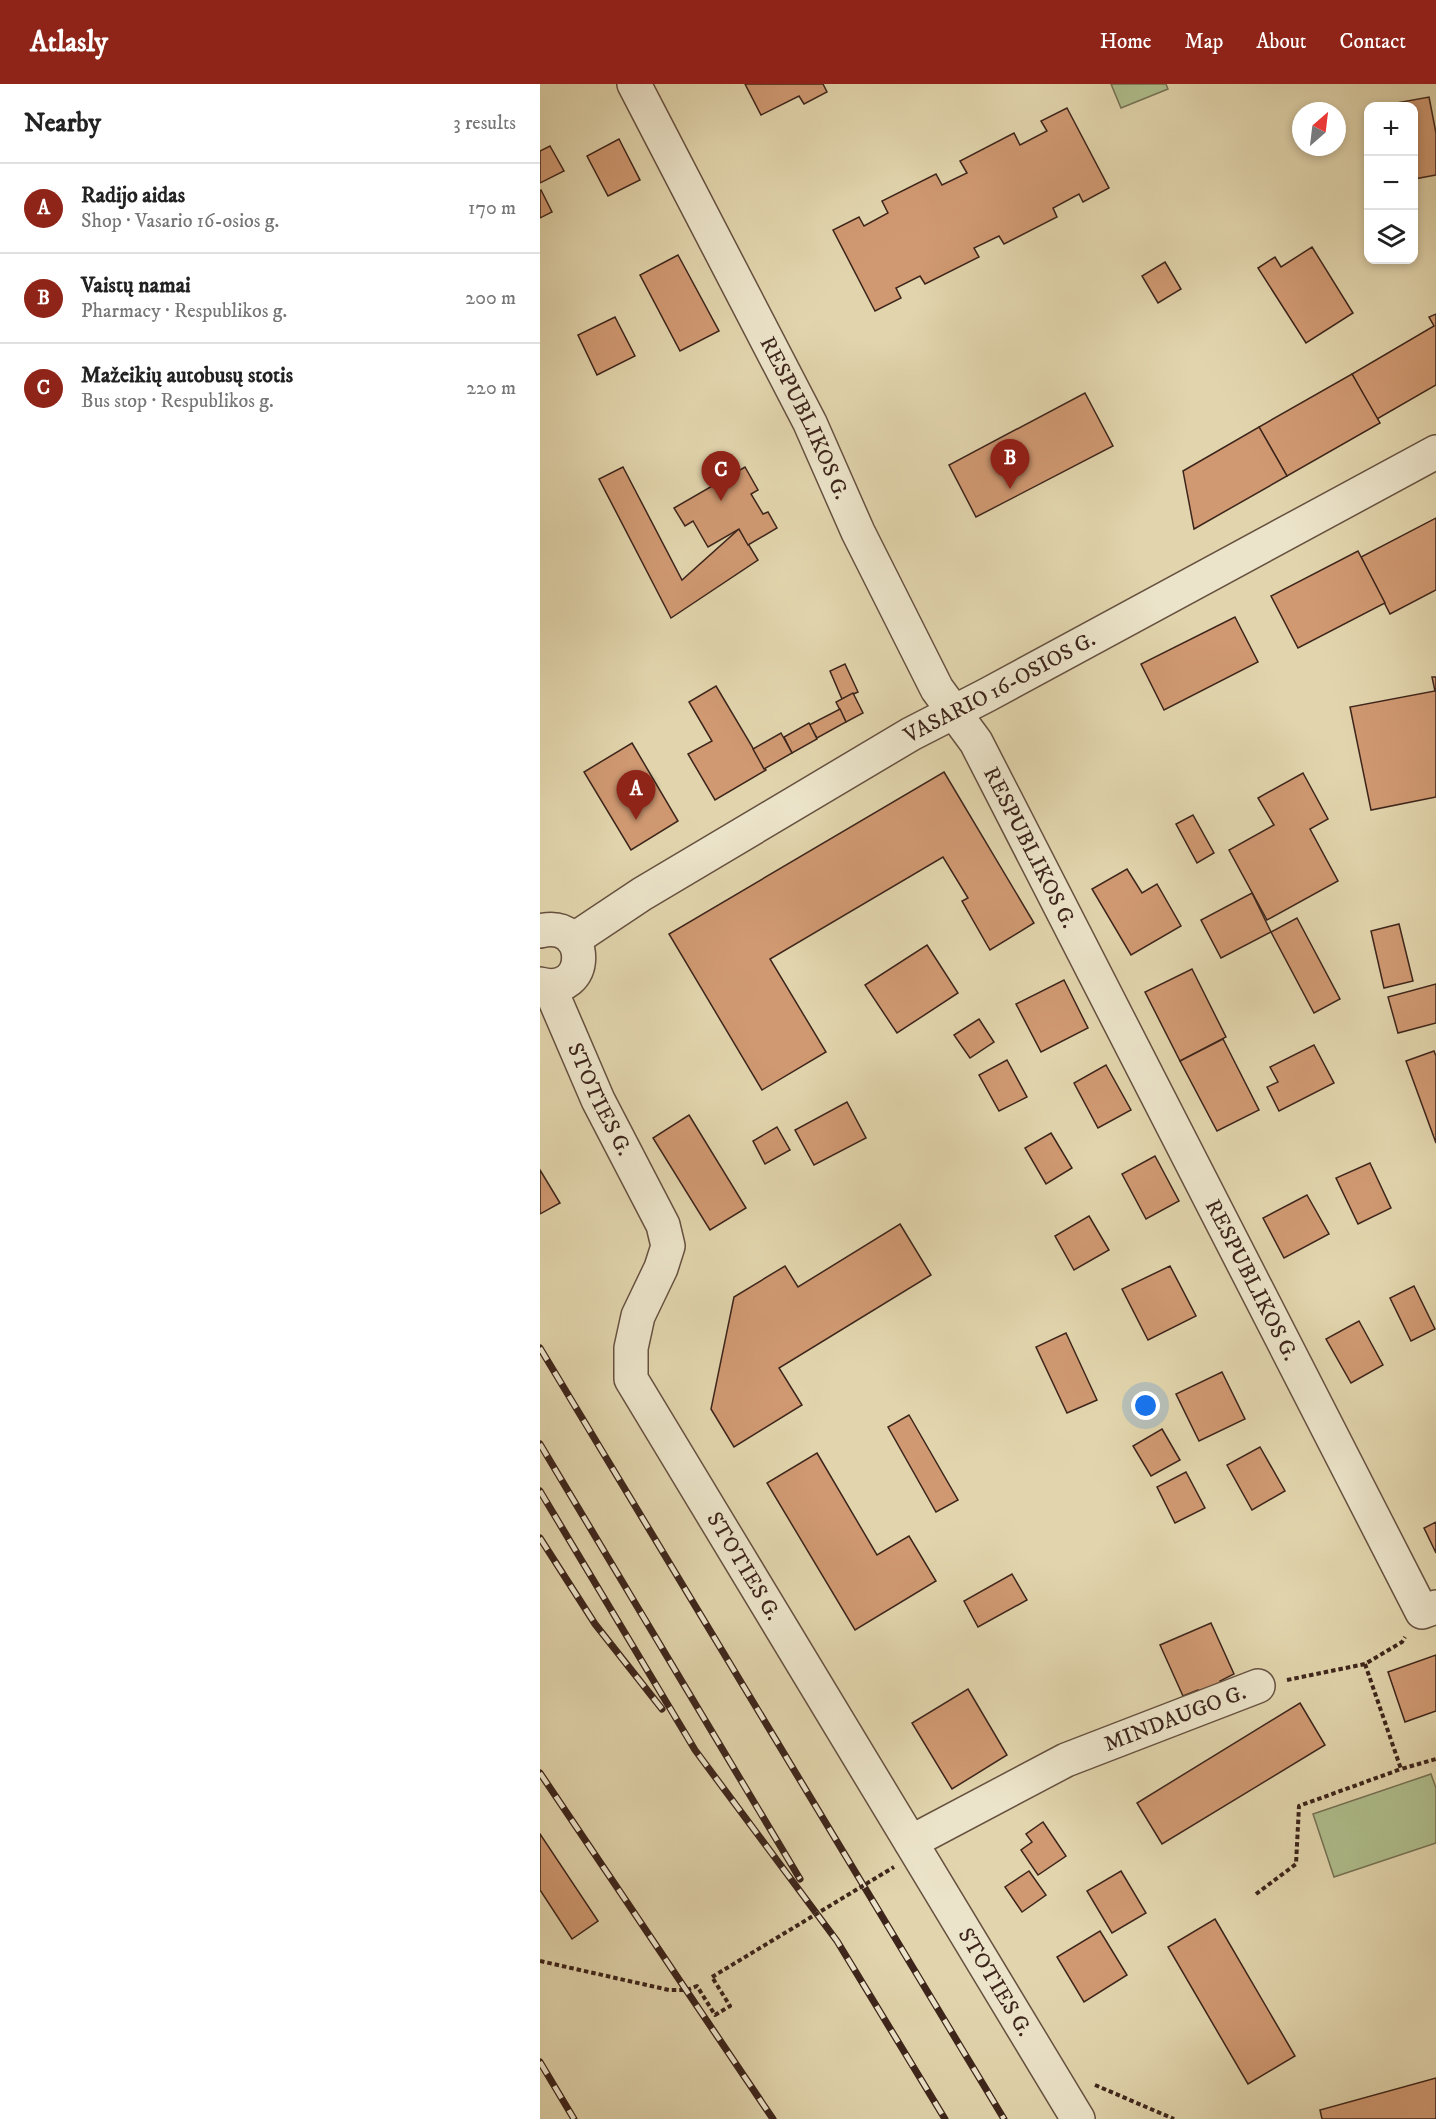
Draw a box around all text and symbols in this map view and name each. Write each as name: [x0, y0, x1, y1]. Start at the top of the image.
text: Atlasly: [30, 25, 108, 60]
text: Home: [1100, 29, 1152, 55]
text: Map: [1185, 29, 1223, 55]
text: About: [1256, 29, 1307, 55]
text: Contact: [1340, 29, 1406, 55]
north arrow: [1292, 102, 1346, 156]
map controls: [1364, 102, 1418, 264]
button: +: [1364, 102, 1418, 156]
text: Nearby: [24, 107, 101, 140]
text: 3 results: [453, 111, 516, 136]
button: −: [1364, 156, 1418, 210]
text: Radijo aidas: [81, 182, 185, 209]
text: A: [37, 196, 50, 221]
text: 170 m: [468, 196, 516, 221]
text: Shop · Vasario 16-osios g.: [81, 209, 279, 234]
button: layers: [1364, 210, 1418, 264]
text: Vaistų namai: [81, 272, 191, 299]
text: B: [37, 286, 50, 311]
text: 200 m: [465, 286, 516, 311]
text: Pharmacy · Respublikos g.: [81, 299, 287, 324]
street label: RESPUBLIKOS G.: [754, 332, 855, 503]
text: Mažeikių autobusų stotis: [81, 362, 293, 389]
text: C: [37, 376, 50, 401]
text: 220 m: [466, 376, 516, 401]
text: Bus stop · Respublikos g.: [81, 389, 274, 414]
pin: B: [990, 440, 1030, 489]
pin: C: [702, 452, 741, 501]
street label: VASARIO 16-OSIOS G.: [898, 625, 1100, 749]
street label: RESPUBLIKOS G.: [977, 762, 1083, 933]
pin: A: [616, 770, 656, 820]
street label: STOTIES G.: [562, 1039, 638, 1160]
street label: RESPUBLIKOS G.: [1199, 1195, 1304, 1365]
your location: [1131, 1391, 1160, 1420]
street label: STOTIES G.: [701, 1507, 787, 1625]
street label: MINDAUGO G.: [1100, 1678, 1250, 1758]
street label: STOTIES G.: [952, 1923, 1038, 2041]

